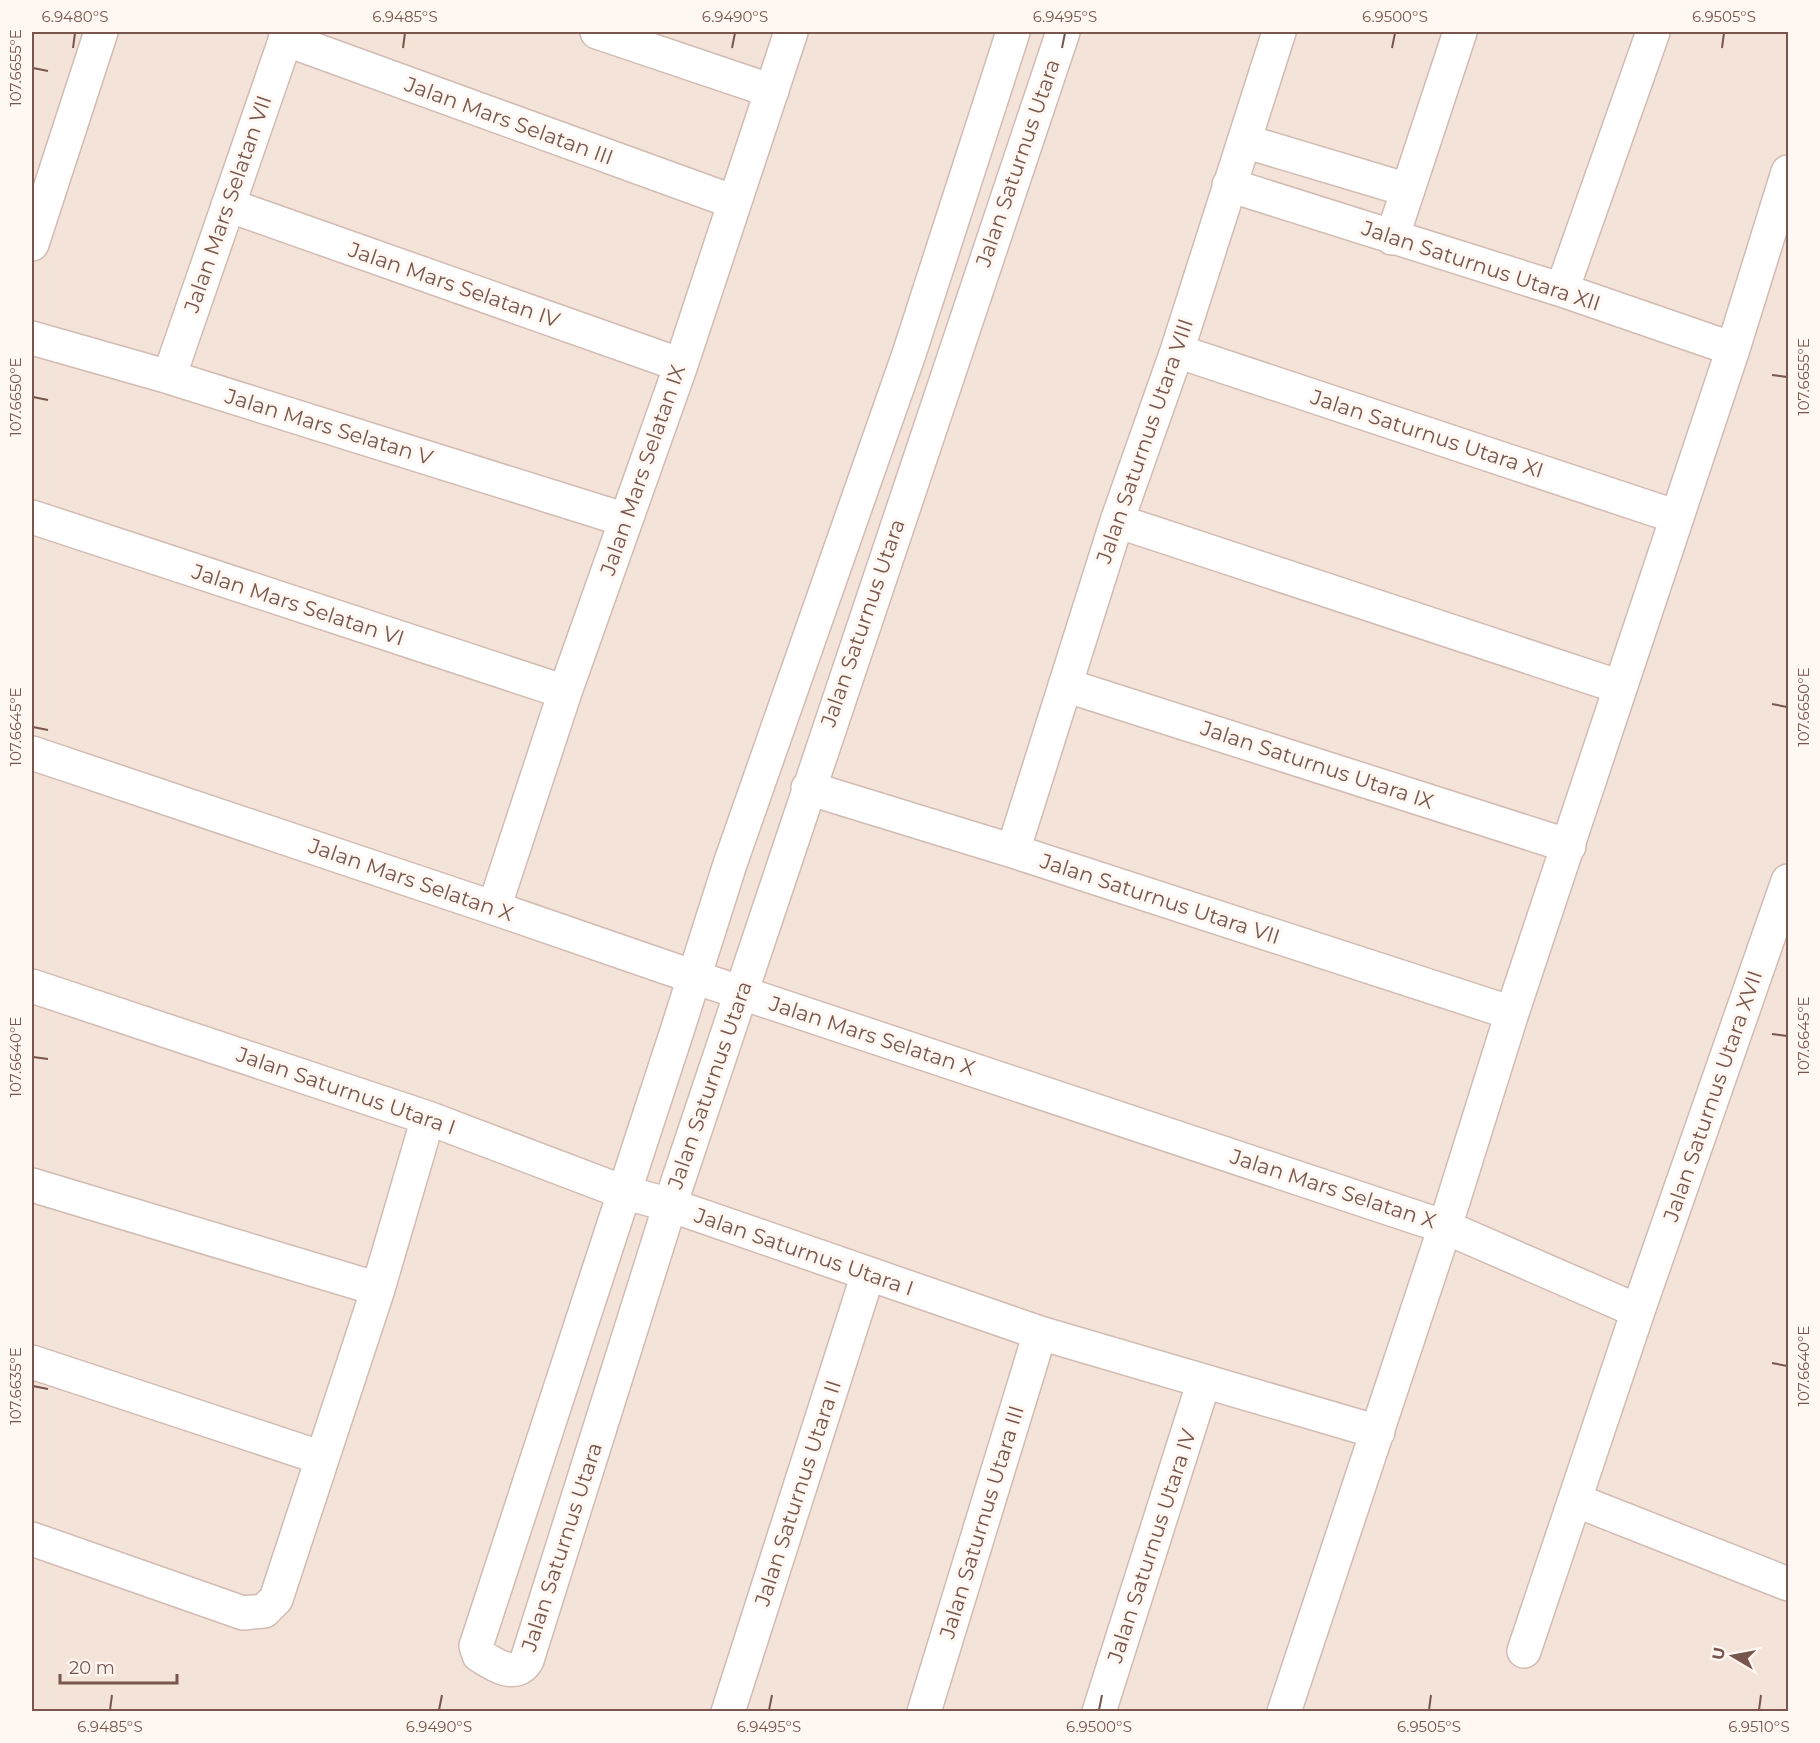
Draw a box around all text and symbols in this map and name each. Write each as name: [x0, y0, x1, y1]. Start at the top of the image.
text: 6.9480°S: [41, 7, 109, 26]
text: 6.9485°S: [372, 7, 438, 26]
text: 6.9490°S: [702, 7, 768, 26]
text: 6.9495°S: [1033, 7, 1097, 26]
text: 6.9500°S: [1362, 7, 1428, 26]
text: 6.9505°S: [1692, 7, 1756, 26]
text: 107.6655°E: [6, 29, 25, 107]
street label: Jalan Saturnus Utara: [970, 56, 1065, 271]
street label: Jalan Mars Selatan III: [401, 71, 617, 170]
street label: Jalan Mars Selatan VII: [178, 92, 276, 317]
street label: Jalan Saturnus Utara XII: [1358, 215, 1604, 316]
street label: Jalan Mars Selatan IV: [344, 236, 563, 333]
street label: Jalan Saturnus Utara VIII: [1091, 315, 1198, 567]
text: 107.6655°E: [1794, 338, 1813, 416]
text: 107.6650°E: [6, 357, 25, 437]
street label: Jalan Mars Selatan IX: [594, 361, 690, 579]
street label: Jalan Mars Selatan V: [221, 383, 436, 470]
street label: Jalan Saturnus Utara XI: [1307, 384, 1547, 483]
street label: Jalan Saturnus Utara: [815, 516, 910, 731]
street label: Jalan Mars Selatan VI: [188, 558, 407, 651]
text: 107.6650°E: [1794, 667, 1813, 747]
text: 107.6645°E: [6, 687, 25, 767]
street label: Jalan Saturnus Utara IX: [1197, 715, 1437, 814]
street label: Jalan Mars Selatan X: [305, 832, 517, 926]
street label: Jalan Saturnus Utara VII: [1036, 848, 1283, 949]
street label: Jalan Saturnus Utara XVII: [1657, 967, 1767, 1226]
street label: Jalan Saturnus Utara: [662, 978, 757, 1193]
street label: Jalan Mars Selatan X: [765, 990, 978, 1081]
text: 107.6645°E: [1794, 996, 1813, 1076]
text: 107.6640°E: [6, 1017, 25, 1097]
street label: Jalan Saturnus Utara I: [232, 1041, 459, 1140]
street label: Jalan Mars Selatan X: [1226, 1143, 1439, 1234]
street label: Jalan Saturnus Utara I: [690, 1202, 917, 1301]
text: 107.6640°E: [1794, 1326, 1813, 1406]
text: 107.6635°E: [6, 1347, 25, 1425]
street label: Jalan Saturnus Utara II: [749, 1377, 846, 1610]
street label: Jalan Saturnus Utara III: [934, 1402, 1029, 1642]
street label: Jalan Saturnus Utara IV: [1102, 1426, 1201, 1667]
street label: Jalan Saturnus Utara: [516, 1439, 607, 1655]
north arrow: [1703, 1626, 1763, 1686]
text: U: [1708, 1646, 1729, 1661]
scale bar: [60, 1647, 177, 1685]
text: 20 m: [69, 1657, 115, 1679]
text: 6.9485°S: [77, 1717, 143, 1736]
text: 6.9490°S: [406, 1717, 472, 1736]
text: 6.9495°S: [737, 1717, 801, 1736]
text: 6.9500°S: [1066, 1717, 1132, 1736]
text: 6.9505°S: [1397, 1717, 1461, 1736]
text: 6.9510°S: [1728, 1717, 1790, 1736]

